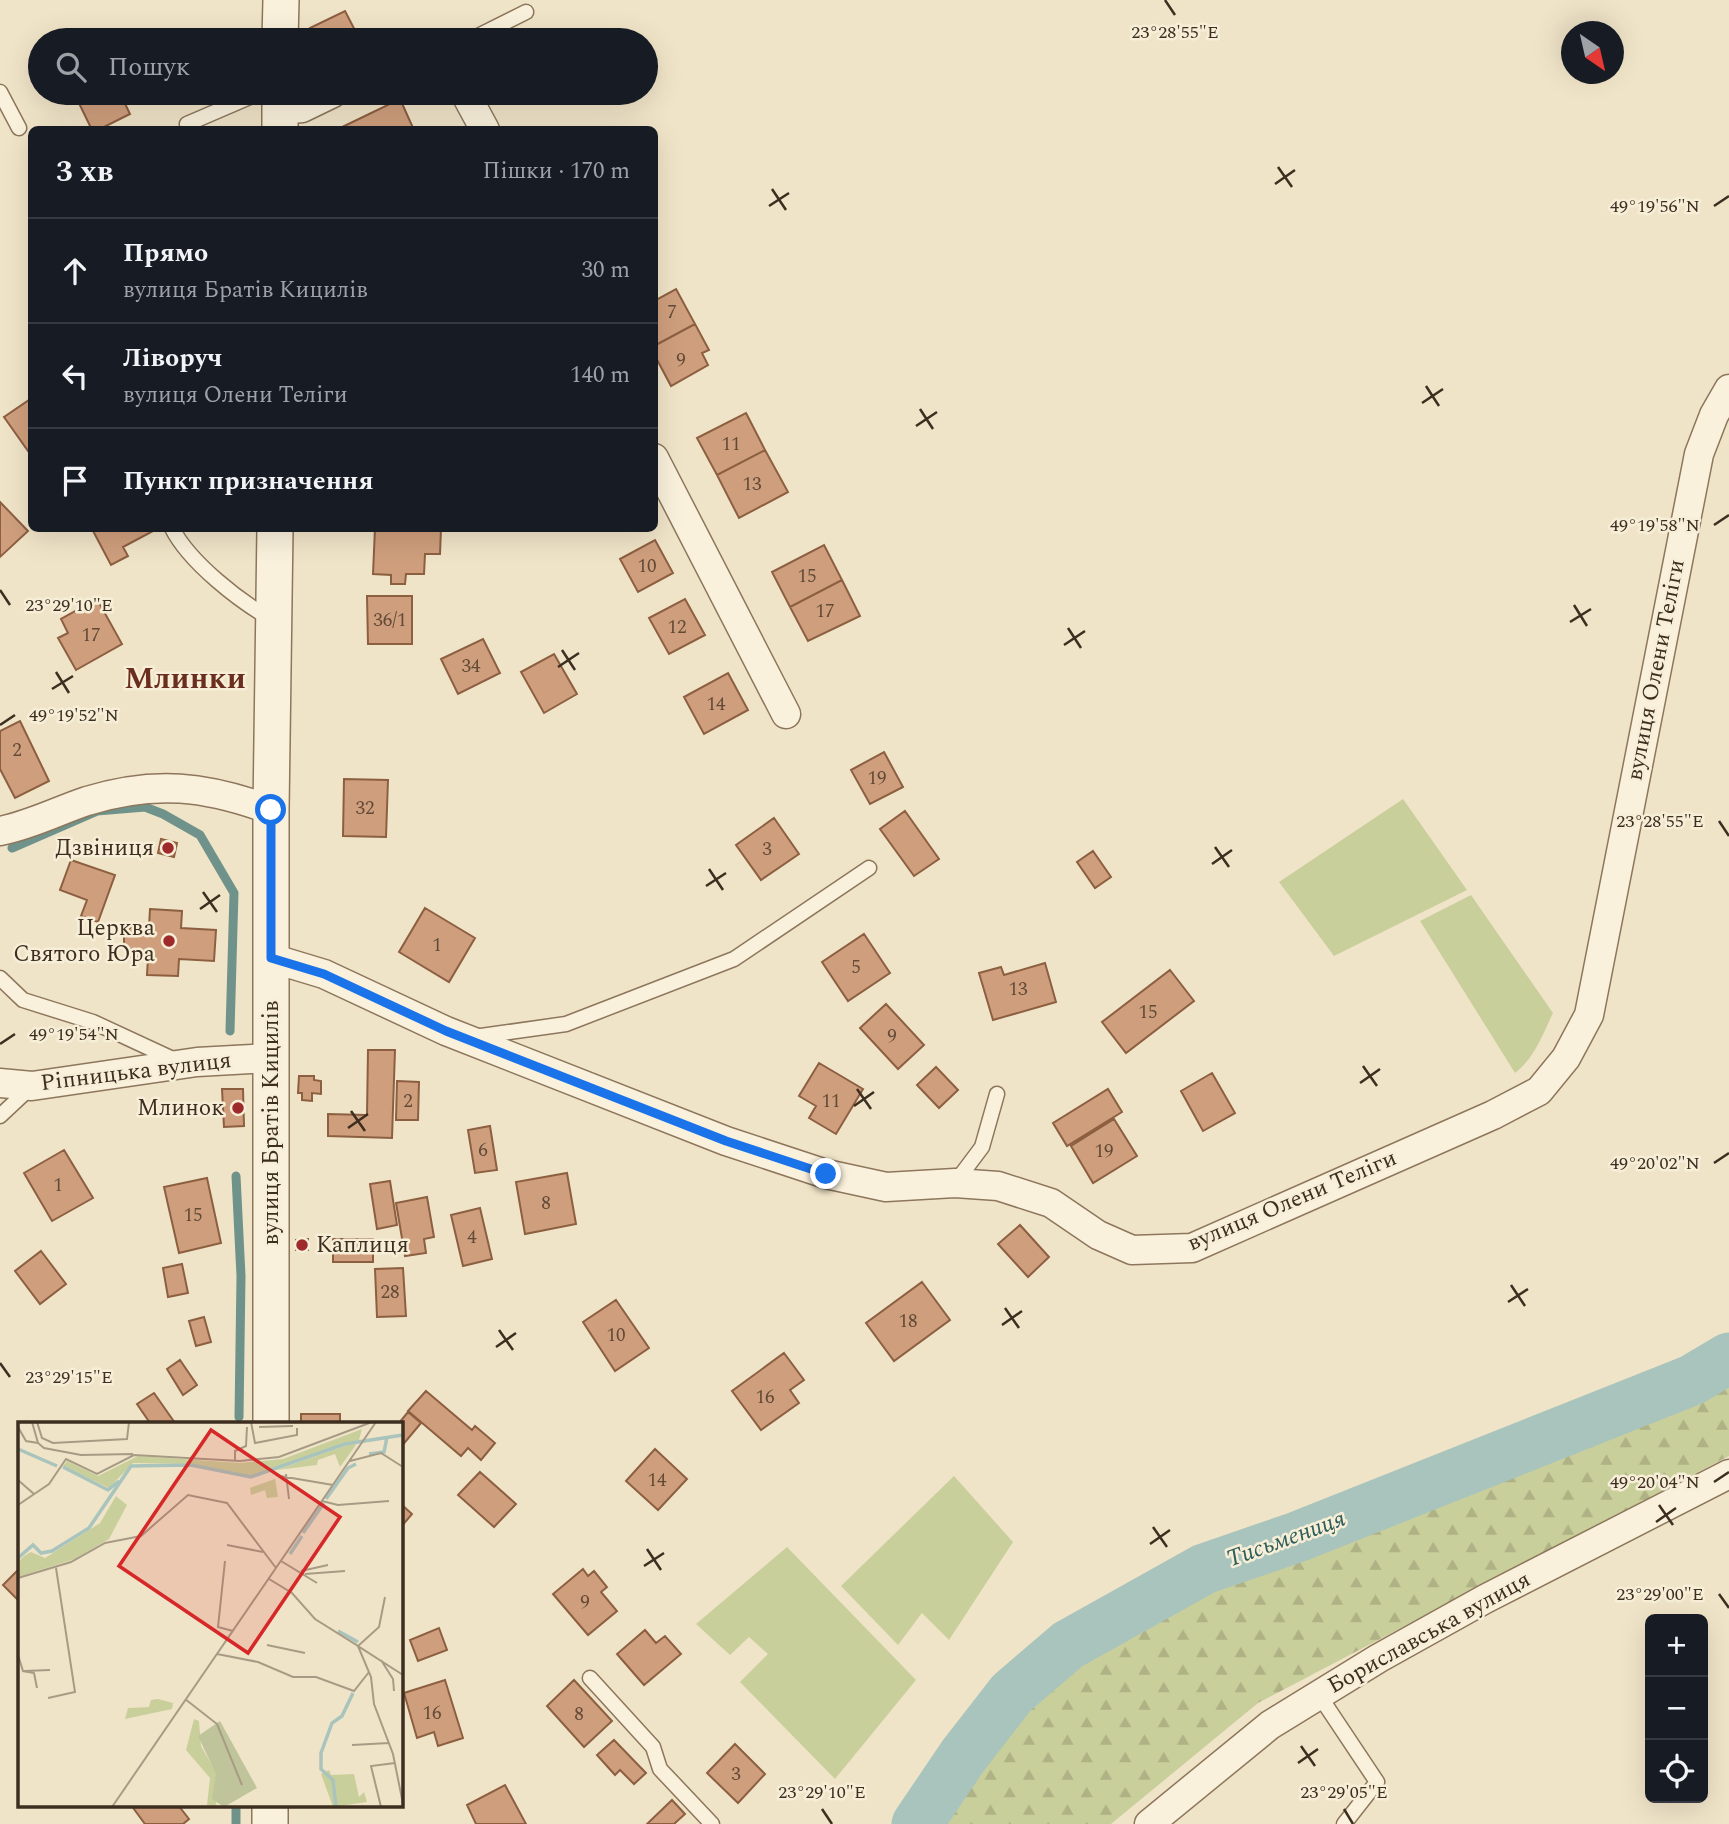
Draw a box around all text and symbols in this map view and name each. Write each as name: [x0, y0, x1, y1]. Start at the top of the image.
text: 23°28'55"E: [1131, 19, 1219, 46]
north arrow: [1561, 21, 1624, 84]
search box: [28, 28, 658, 105]
text: Пошук: [108, 47, 190, 87]
icon: search: [52, 48, 90, 86]
text: 3 хв: [56, 149, 113, 195]
text: Пішки · 170 m: [482, 154, 630, 189]
text: 49°19'56"N: [1610, 193, 1700, 220]
text: Прямо: [123, 233, 208, 273]
icon: ahead: [56, 252, 94, 290]
text: 30 m: [581, 253, 630, 288]
text: вулиця Братів Кицилів: [123, 273, 368, 308]
house number: 7: [667, 298, 677, 327]
text: Ліворуч: [123, 338, 222, 378]
house number: 9: [676, 346, 686, 375]
icon: left: [56, 357, 94, 395]
text: 140 m: [570, 358, 630, 393]
text: вулиця Олени Теліги: [123, 378, 348, 413]
house number: 11: [721, 430, 741, 459]
text: Пункт призначення: [123, 461, 374, 501]
icon: arrive: [56, 462, 94, 500]
house number: 13: [742, 470, 762, 499]
text: 49°19'58"N: [1610, 512, 1700, 539]
house number: 10: [637, 552, 657, 581]
street label: вулиця Олени Теліги: [1617, 556, 1695, 784]
house number: 15: [797, 562, 817, 591]
text: 23°29'10"E: [25, 592, 113, 619]
house number: 17: [815, 597, 835, 626]
house number: 36/1: [373, 606, 407, 635]
house number: 12: [667, 613, 687, 642]
house number: 17: [81, 621, 101, 650]
house number: 34: [461, 652, 481, 681]
district label: Млинки: [124, 656, 246, 702]
house number: 14: [706, 690, 726, 719]
text: 49°19'52"N: [29, 702, 119, 729]
house number: 2: [12, 736, 22, 765]
house number: 19: [867, 764, 887, 793]
route start: [255, 794, 286, 825]
house number: 32: [355, 794, 375, 823]
text: 23°28'55"E: [1616, 808, 1704, 835]
place label: Дзвіниця: [55, 831, 154, 866]
house number: 3: [762, 835, 772, 864]
marker: Дзвіниця: [160, 840, 176, 856]
place label: Церква Святого Юра: [13, 911, 155, 972]
house number: 1: [432, 931, 442, 960]
marker: Церква Святого Юра: [161, 933, 177, 949]
house number: 5: [851, 953, 861, 982]
house number: 13: [1008, 975, 1028, 1004]
house number: 15: [1138, 998, 1158, 1027]
street label: вулиця Братів Кицилів: [254, 1001, 289, 1245]
text: 49°19'54"N: [29, 1021, 119, 1048]
house number: 9: [887, 1022, 897, 1051]
street label: Ріпницька вулиця: [39, 1043, 233, 1101]
house number: 2: [403, 1087, 413, 1116]
house number: 11: [821, 1087, 841, 1116]
place label: Млинок: [137, 1091, 224, 1126]
marker: Млинок: [230, 1100, 246, 1116]
house number: 6: [478, 1136, 488, 1165]
house number: 19: [1094, 1137, 1114, 1166]
street label: вулиця Олени Теліги: [1182, 1141, 1402, 1261]
text: 49°20'02"N: [1610, 1150, 1700, 1177]
route end: [810, 1158, 841, 1189]
house number: 1: [53, 1171, 63, 1200]
house number: 8: [541, 1189, 551, 1218]
house number: 15: [183, 1201, 203, 1230]
house number: 4: [467, 1223, 477, 1252]
place label: Каплиця: [316, 1228, 409, 1263]
marker: Каплиця: [294, 1237, 310, 1253]
house number: 28: [380, 1278, 400, 1307]
house number: 18: [898, 1307, 918, 1336]
house number: 10: [606, 1321, 626, 1350]
text: 23°29'15"E: [25, 1364, 113, 1391]
house number: 16: [755, 1383, 775, 1412]
inset map: [18, 1422, 402, 1806]
house number: 14: [647, 1466, 667, 1495]
text: 49°20'04"N: [1610, 1469, 1700, 1496]
water label: Тисьмениця: [1222, 1501, 1351, 1577]
street label: Бориславська вулиця: [1321, 1563, 1537, 1703]
text: 23°29'00"E: [1616, 1581, 1704, 1608]
house number: 9: [580, 1588, 590, 1617]
map controls: [1645, 1614, 1708, 1803]
button: +: [1645, 1614, 1708, 1677]
button: −: [1645, 1677, 1708, 1740]
house number: 16: [422, 1699, 442, 1728]
house number: 8: [574, 1700, 584, 1729]
button: locate: [1645, 1740, 1708, 1803]
house number: 3: [731, 1760, 741, 1789]
text: 23°29'10"E: [778, 1779, 866, 1806]
text: 23°29'05"E: [1300, 1779, 1388, 1806]

